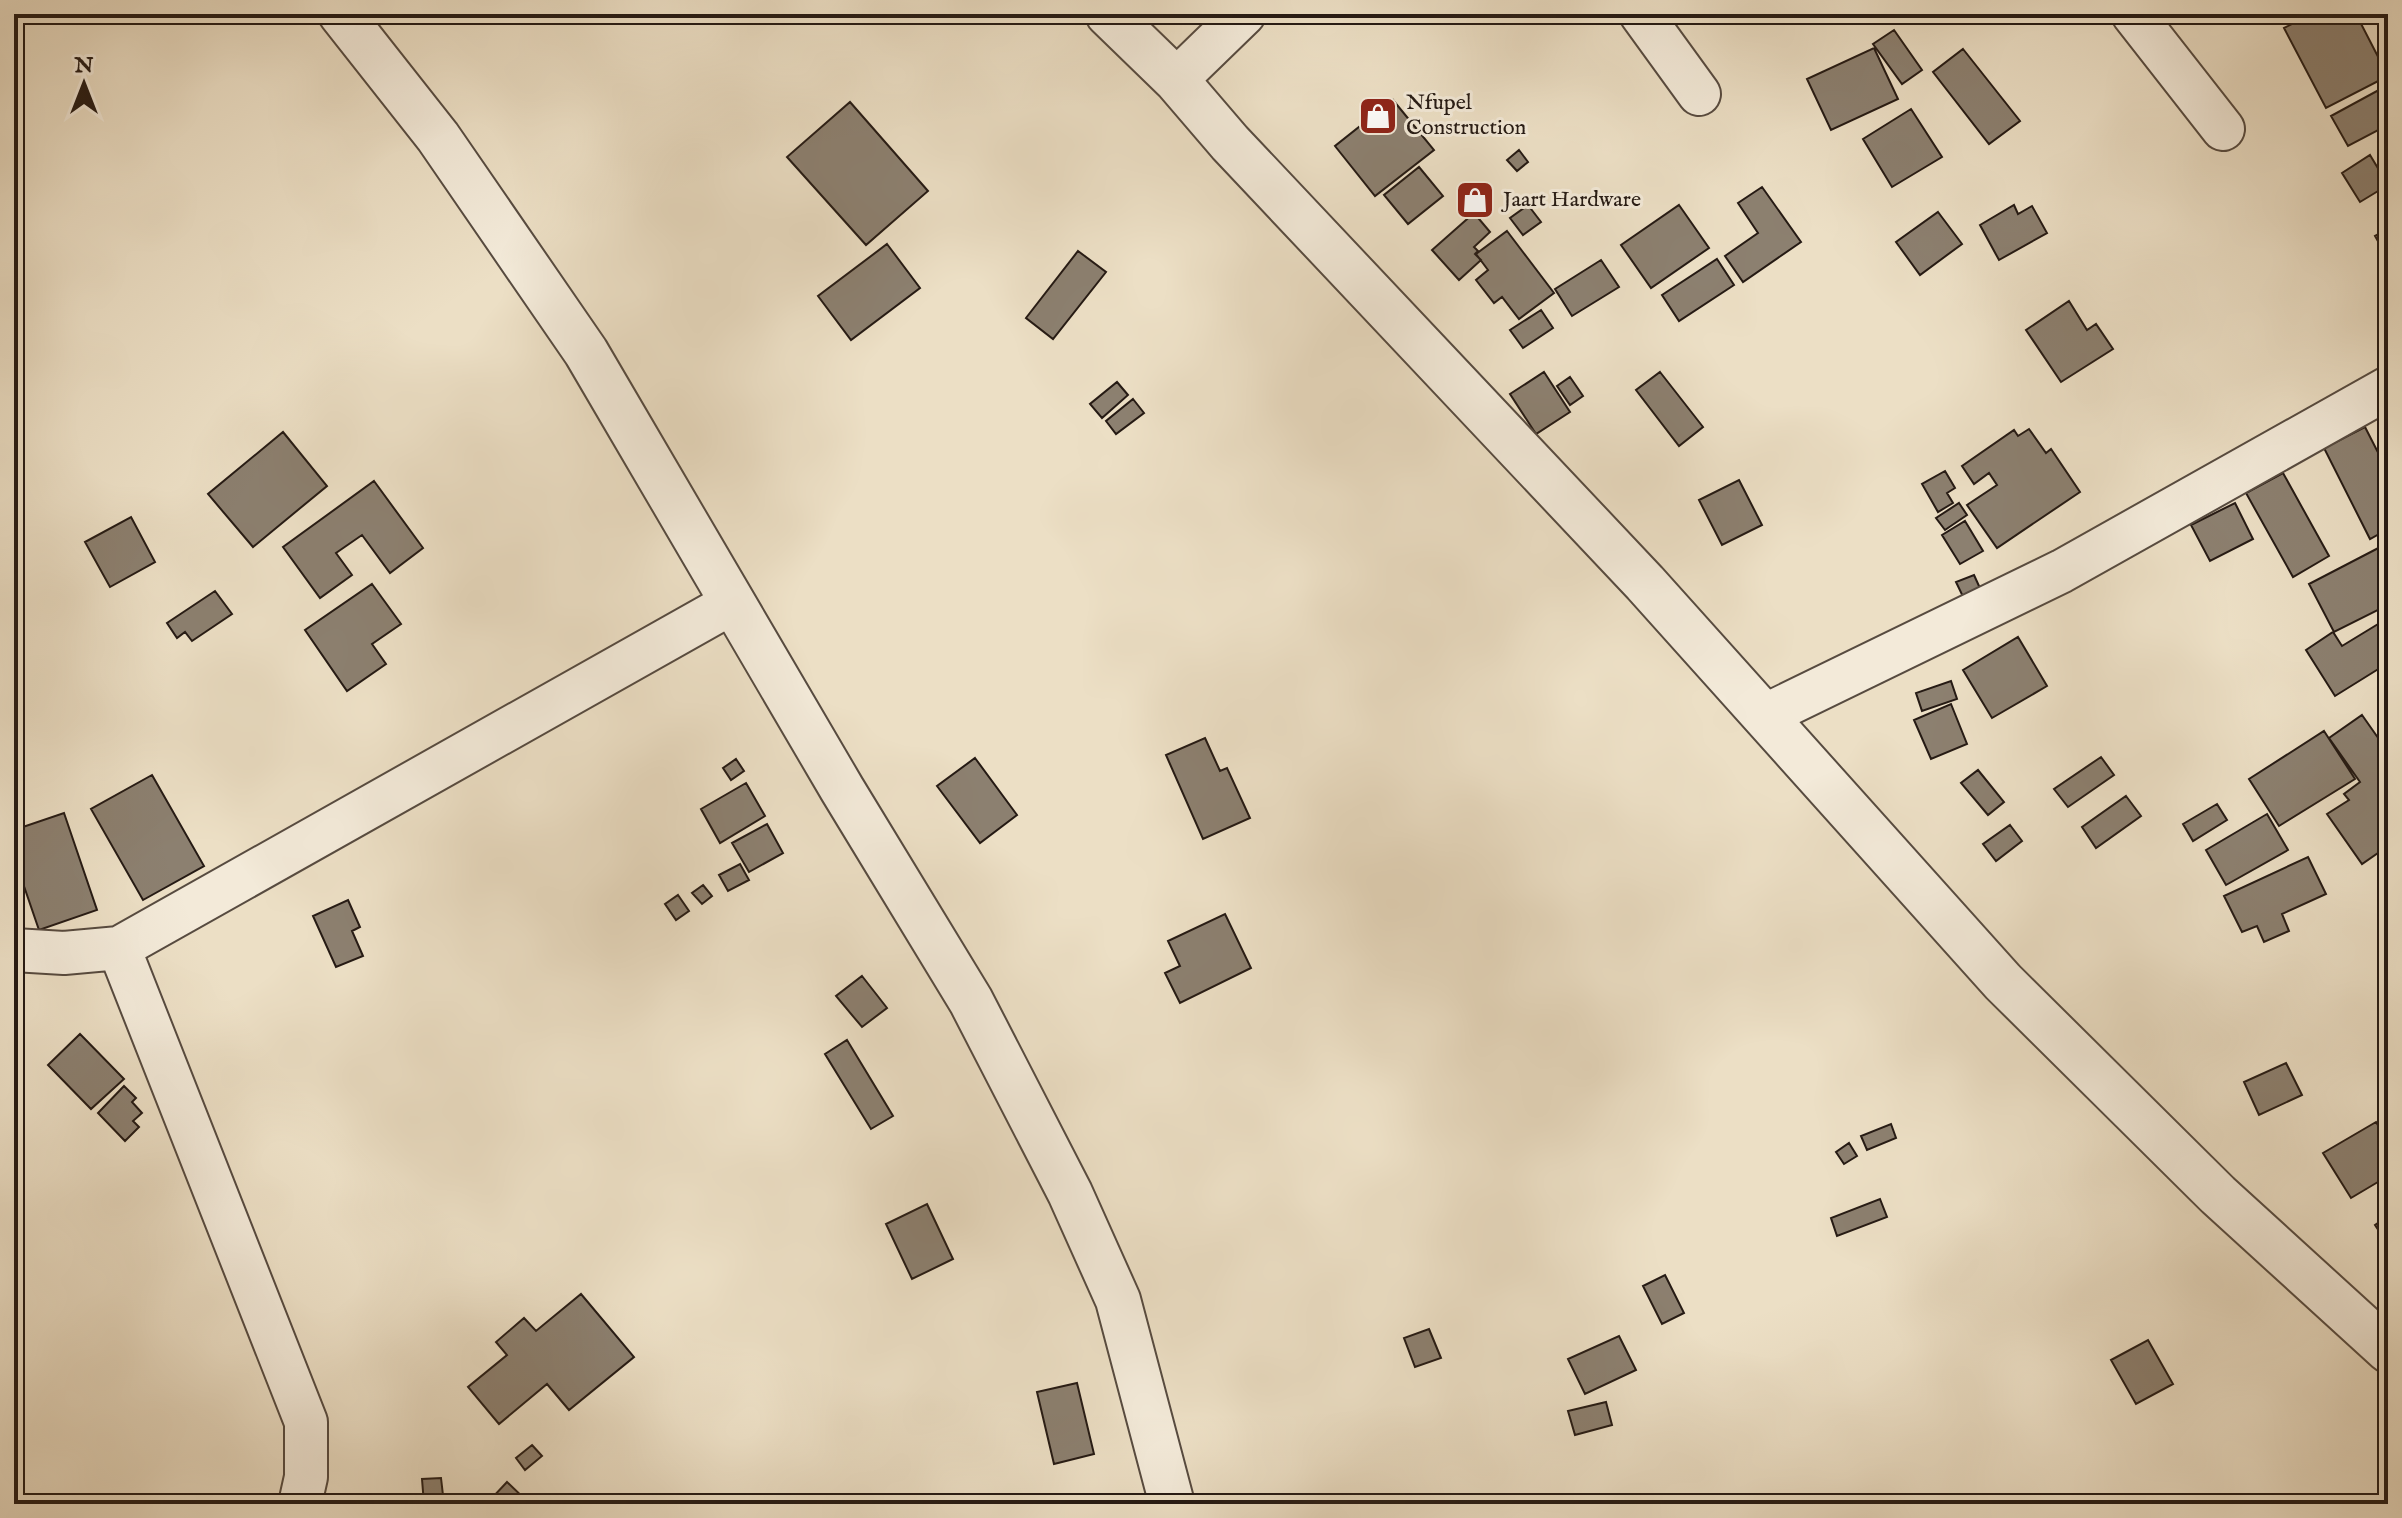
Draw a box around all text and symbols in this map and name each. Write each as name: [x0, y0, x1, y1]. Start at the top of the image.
north arrow: [44, 44, 124, 124]
text: N: [73, 52, 94, 80]
place label: Nfupel Construction: [1406, 89, 1527, 142]
shop icon: Nfupel Construction: [1357, 95, 1399, 137]
shop icon: Jaart Hardware: [1454, 179, 1496, 221]
place label: Jaart Hardware: [1500, 186, 1641, 214]

